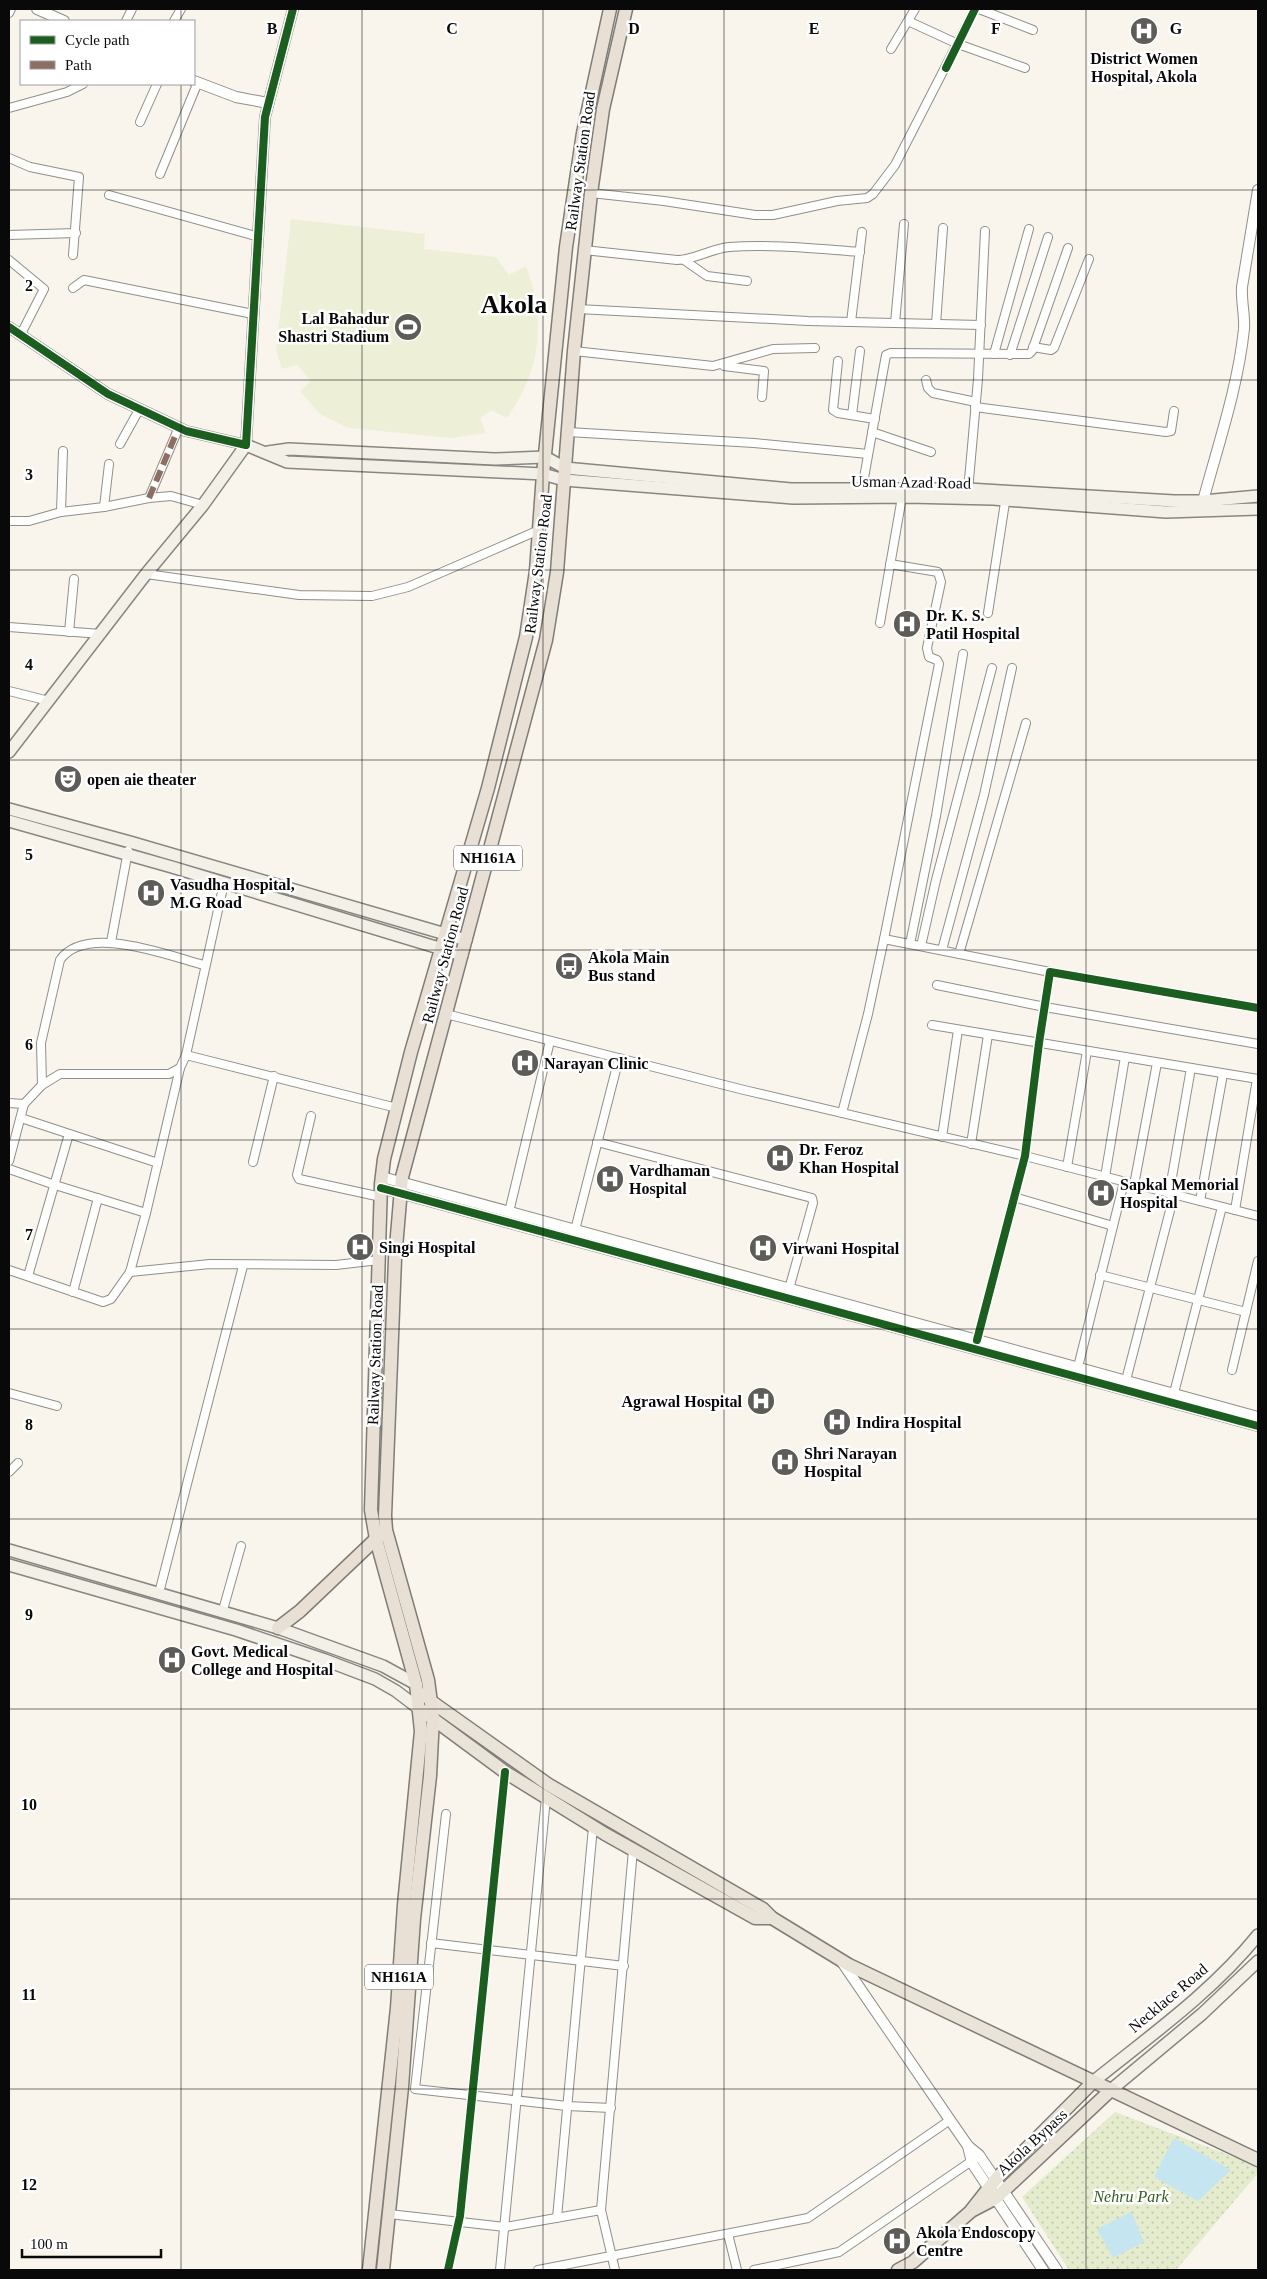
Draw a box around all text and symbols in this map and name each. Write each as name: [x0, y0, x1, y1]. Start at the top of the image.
hospital icon: District Women Hospital, Akola: [1129, 16, 1159, 46]
legend: [20, 20, 195, 85]
text: B: [267, 20, 278, 37]
text: C: [446, 20, 458, 37]
text: D: [628, 20, 640, 37]
text: E: [809, 20, 819, 37]
text: F: [991, 20, 1001, 37]
text: G: [1170, 20, 1183, 37]
text: Cycle path: [65, 32, 130, 48]
place label: District Women Hospital, Akola: [1090, 50, 1198, 86]
text: Path: [65, 57, 92, 73]
street label: Railway Station Road: [562, 90, 599, 232]
text: 2: [25, 277, 33, 294]
district label: Akola: [481, 290, 547, 319]
place label: Lal Bahadur Shastri Stadium: [278, 310, 390, 345]
sports icon: Lal Bahadur Shastri Stadium: [393, 312, 423, 342]
text: 3: [25, 466, 33, 483]
street label: Usman Azad Road: [851, 472, 971, 492]
street label: Railway Station Road: [521, 493, 556, 635]
place label: Dr. K. S. Patil Hospital: [926, 607, 1020, 643]
hospital icon: Dr. K. S. Patil Hospital: [892, 609, 922, 639]
text: 4: [25, 656, 33, 673]
theatre icon: open aie theater: [53, 764, 83, 794]
place label: open aie theater: [87, 771, 196, 789]
text: 5: [25, 846, 33, 863]
road number: NH161A: [454, 846, 522, 870]
place label: Vasudha Hospital, M.G Road: [170, 876, 295, 911]
hospital icon: Vasudha Hospital, M.G Road: [136, 878, 166, 908]
street label: Railway Station Road: [419, 885, 472, 1025]
place label: Akola Main Bus stand: [588, 949, 669, 984]
bus stop icon: Akola Main Bus stand: [554, 951, 584, 981]
text: 6: [25, 1036, 33, 1053]
hospital icon: Narayan Clinic: [510, 1048, 540, 1078]
place label: Narayan Clinic: [544, 1055, 648, 1073]
place label: Dr. Feroz Khan Hospital: [799, 1141, 900, 1177]
hospital icon: Dr. Feroz Khan Hospital: [765, 1143, 795, 1173]
place label: Vardhaman Hospital: [629, 1162, 710, 1198]
hospital icon: Vardhaman Hospital: [595, 1164, 625, 1194]
place label: Sapkal Memorial Hospital: [1120, 1176, 1239, 1212]
hospital icon: Sapkal Memorial Hospital: [1086, 1178, 1116, 1208]
text: 7: [25, 1226, 33, 1243]
hospital icon: Singi Hospital: [345, 1232, 375, 1262]
hospital icon: Virwani Hospital: [748, 1233, 778, 1263]
place label: Singi Hospital: [379, 1239, 476, 1257]
place label: Virwani Hospital: [782, 1240, 900, 1258]
street label: Railway Station Road: [364, 1285, 387, 1426]
hospital icon: Agrawal Hospital: [746, 1386, 776, 1416]
place label: Agrawal Hospital: [622, 1393, 743, 1411]
hospital icon: Indira Hospital: [822, 1407, 852, 1437]
place label: Indira Hospital: [856, 1414, 962, 1432]
text: 8: [25, 1416, 33, 1433]
place label: Shri Narayan Hospital: [804, 1445, 897, 1481]
hospital icon: Shri Narayan Hospital: [770, 1447, 800, 1477]
text: 9: [25, 1606, 33, 1623]
place label: Govt. Medical College and Hospital: [191, 1643, 334, 1679]
hospital icon: Govt. Medical College and Hospital: [157, 1645, 187, 1675]
text: 10: [21, 1796, 37, 1813]
street label: Necklace Road: [1125, 1960, 1211, 2036]
road number: NH161A: [365, 1964, 433, 1990]
text: 11: [21, 1986, 37, 2003]
street label: Akola Bypass: [994, 2105, 1071, 2179]
text: 12: [21, 2176, 37, 2193]
park label: Nehru Park: [1092, 2188, 1169, 2205]
place label: Akola Endoscopy Centre: [916, 2224, 1036, 2259]
scale bar: [22, 2226, 161, 2258]
hospital icon: Akola Endoscopy Centre: [882, 2226, 912, 2256]
text: 100 m: [30, 2236, 68, 2252]

